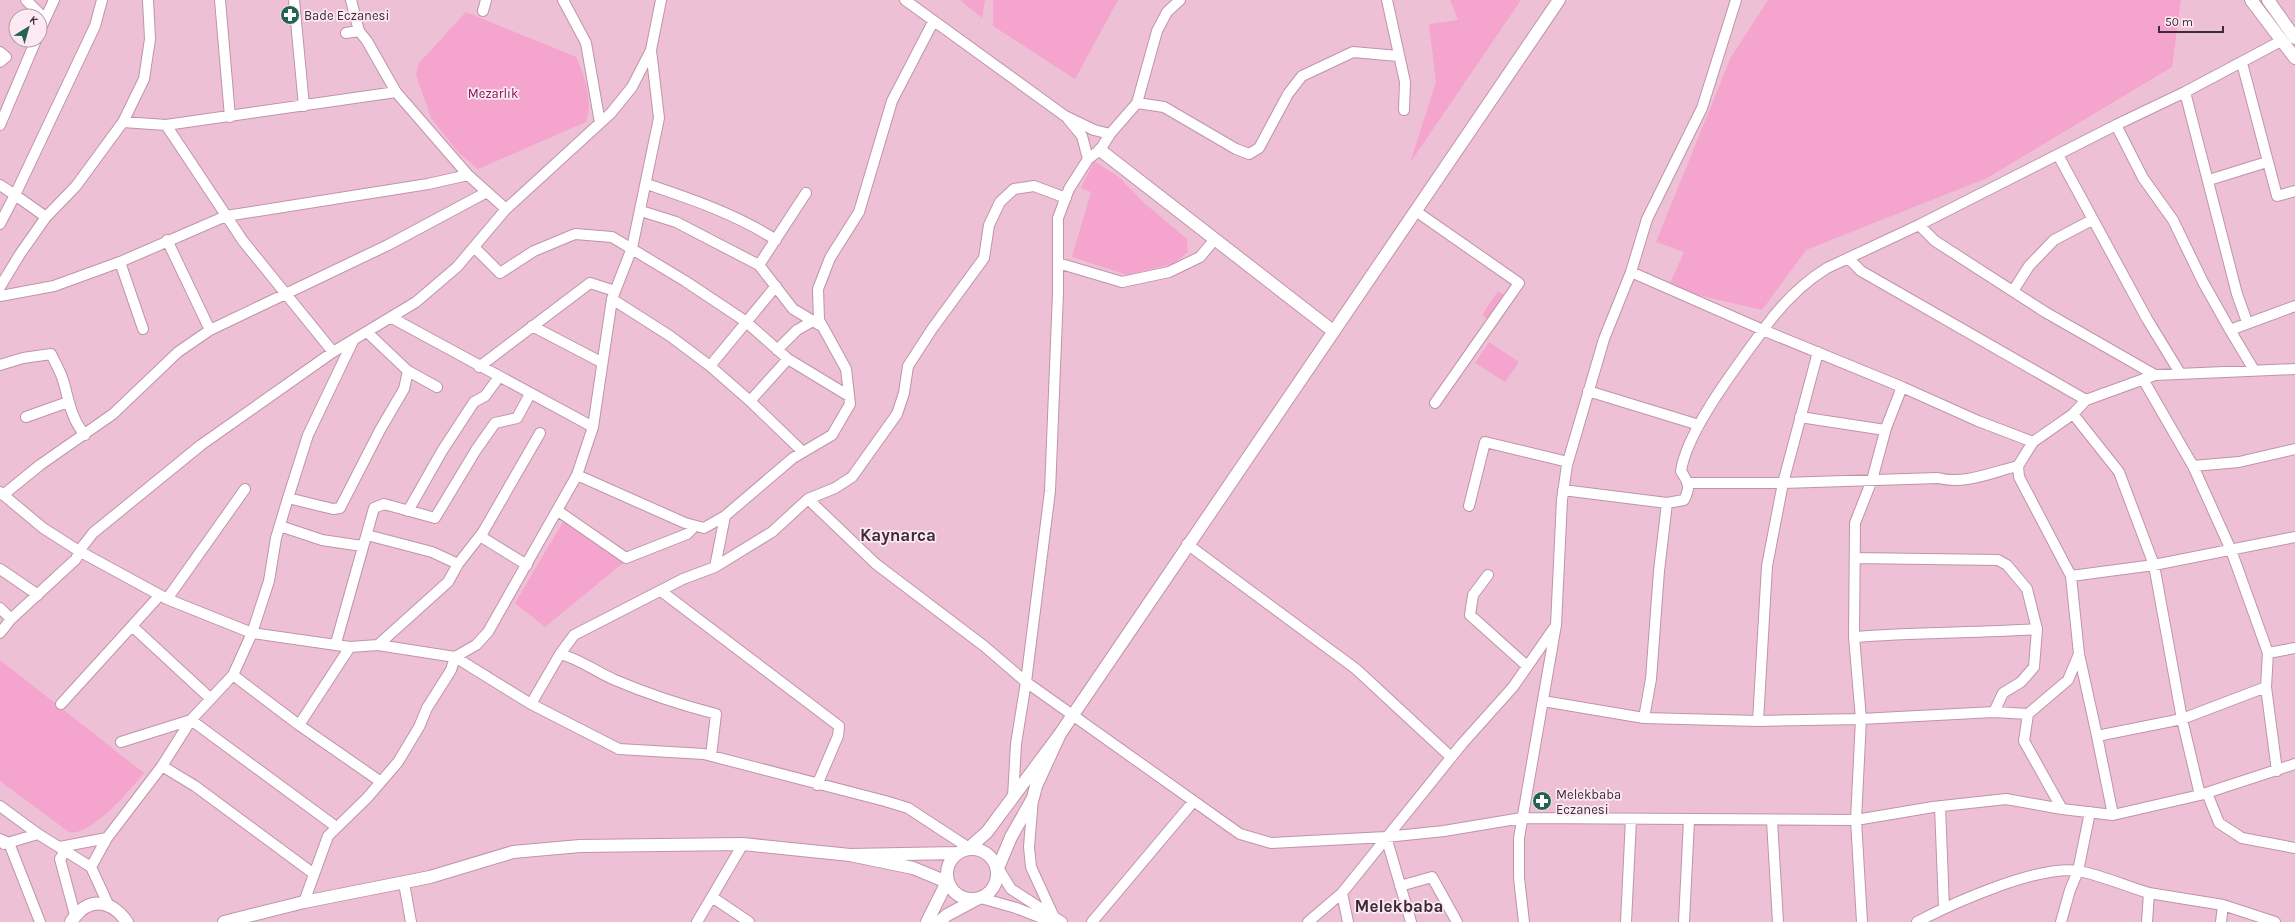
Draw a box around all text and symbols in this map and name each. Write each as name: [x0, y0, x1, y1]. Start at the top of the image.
pharmacy icon: Bade Eczanesi: [279, 4, 301, 26]
north arrow: [8, 8, 48, 48]
place label: Bade Eczanesi: [304, 8, 389, 23]
scale bar: [2159, 8, 2223, 34]
text: K: [27, 13, 41, 28]
text: 50 m: [2165, 15, 2193, 29]
park label: Mezarlık: [468, 86, 518, 101]
district label: Kaynarca: [860, 525, 936, 545]
place label: Melekbaba Eczanesi: [1556, 787, 1621, 817]
pharmacy icon: Melekbaba Eczanesi: [1531, 790, 1553, 812]
district label: Melekbaba: [1355, 896, 1443, 916]

